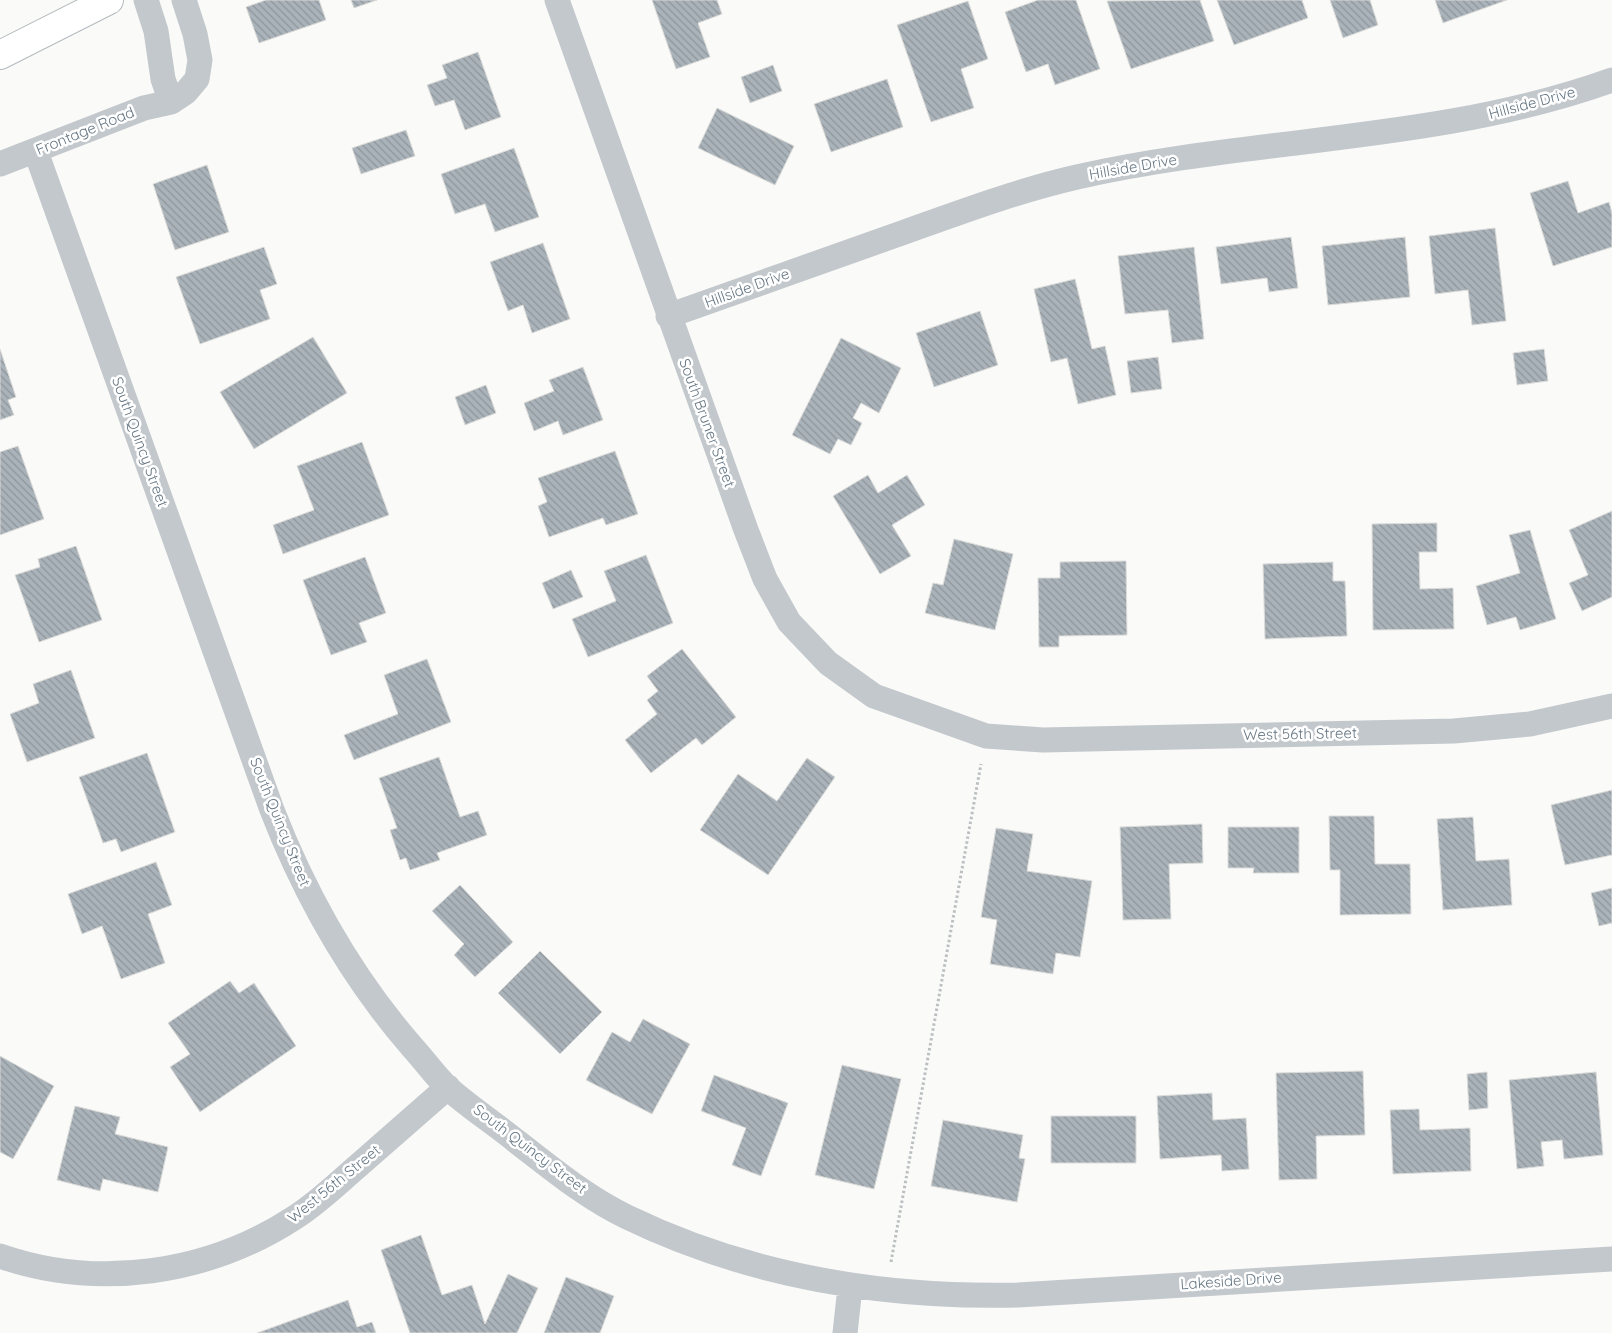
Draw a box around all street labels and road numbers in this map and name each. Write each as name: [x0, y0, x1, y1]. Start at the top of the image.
street label: Hillside Drive: [1486, 82, 1577, 123]
street label: Frontage Road: [33, 102, 137, 159]
street label: Hillside Drive: [1087, 149, 1178, 184]
street label: Hillside Drive: [702, 263, 792, 312]
street label: South Bruner Street: [675, 356, 740, 490]
street label: South Quincy Street: [108, 374, 173, 510]
street label: West 56th Street: [1243, 723, 1357, 744]
street label: South Quincy Street: [246, 755, 315, 889]
street label: South Quincy Street: [470, 1100, 591, 1197]
street label: West 56th Street: [283, 1140, 384, 1227]
street label: Lakeside Drive: [1180, 1267, 1282, 1294]

